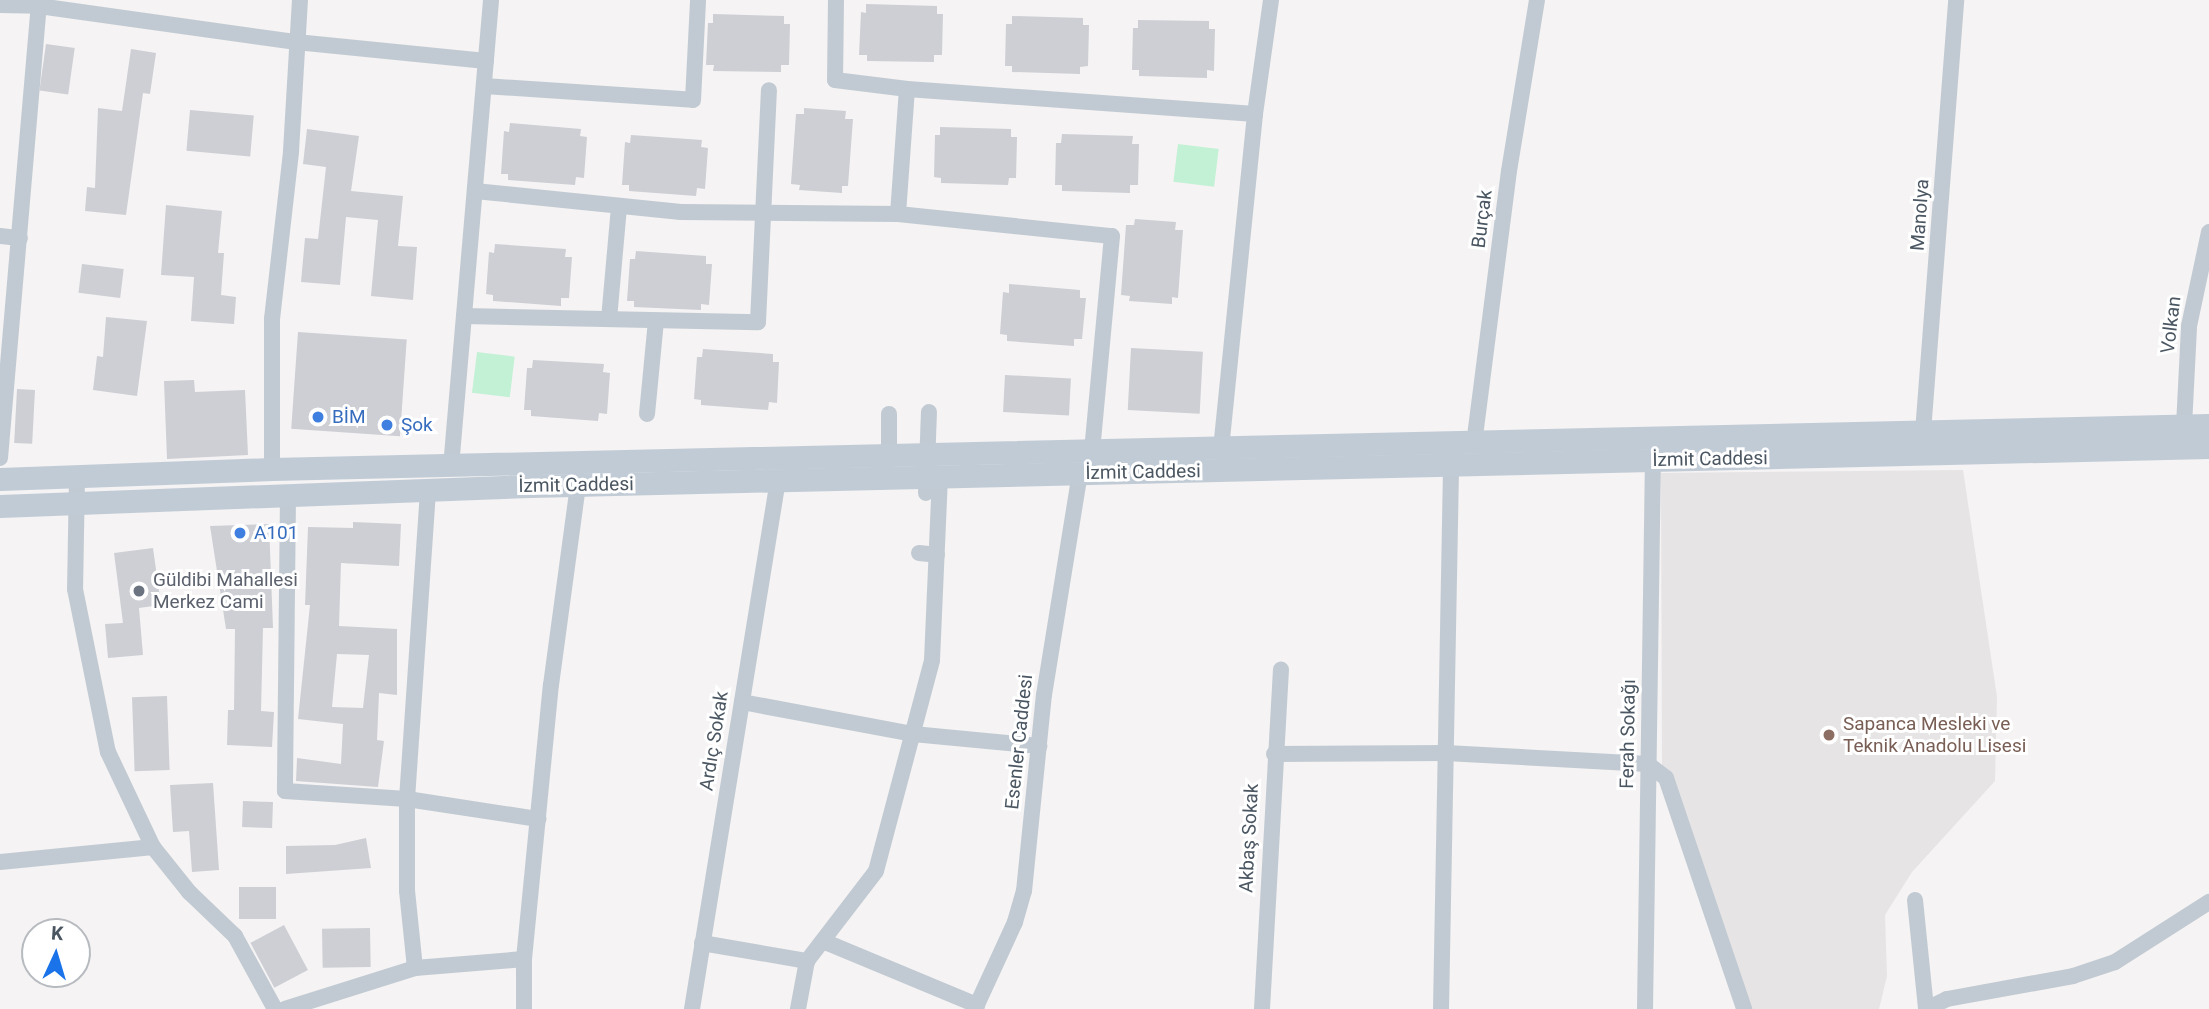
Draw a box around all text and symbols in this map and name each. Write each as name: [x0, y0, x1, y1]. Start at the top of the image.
street label: Manolya: [1906, 178, 1934, 252]
street label: Burçak: [1467, 189, 1497, 249]
street label: Volkan: [2156, 295, 2186, 355]
place label: BİM: [332, 406, 366, 428]
marker: BİM: [310, 409, 326, 425]
place label: Şok: [401, 414, 433, 436]
marker: Şok: [379, 417, 395, 433]
street label: İzmit Caddesi: [1652, 447, 1768, 471]
street label: İzmit Caddesi: [1085, 460, 1201, 484]
street label: İzmit Caddesi: [518, 473, 634, 497]
place label: A101: [254, 522, 298, 544]
marker: A101: [232, 525, 248, 541]
place label: Güldibi Mahallesi Merkez Cami: [153, 569, 298, 613]
marker: Güldibi Mahallesi Merkez Cami: [131, 583, 147, 599]
street label: Esenler Caddesi: [1001, 673, 1037, 811]
street label: Ferah Sokağı: [1616, 679, 1640, 789]
street label: Ardıç Sokak: [695, 690, 733, 792]
place label: Sapanca Mesleki ve Teknik Anadolu Lisesi: [1843, 713, 2026, 757]
marker: Sapanca Mesleki ve Teknik Anadolu Lisesi: [1821, 727, 1837, 743]
street label: Akbaş Sokak: [1235, 783, 1263, 893]
north arrow: [21, 918, 91, 988]
text: K: [51, 922, 64, 945]

